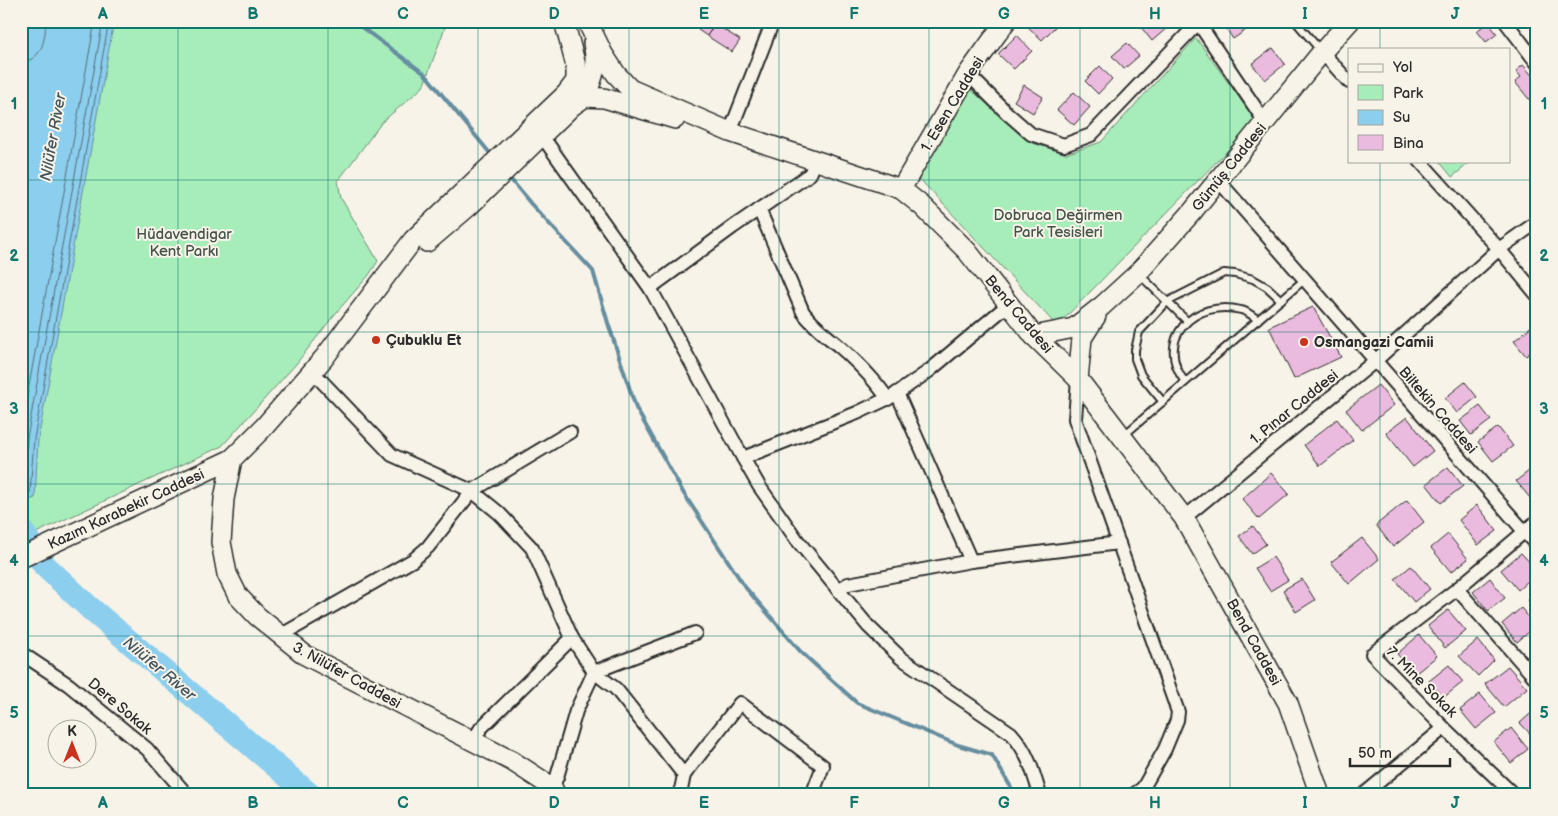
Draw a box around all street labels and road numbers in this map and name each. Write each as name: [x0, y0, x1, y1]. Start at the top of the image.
street label: 1. Esen Caddesi: [917, 53, 988, 155]
street label: Gümüş Caddesi: [1188, 119, 1271, 215]
street label: Bend Caddesi: [980, 271, 1057, 357]
street label: Biltekin Caddesi: [1394, 363, 1481, 458]
street label: 1. Pınar Caddesi: [1246, 366, 1342, 449]
street label: Kazım Karabekir Caddesi: [45, 465, 208, 554]
street label: Bend Caddesi: [1222, 595, 1285, 689]
street label: 3. Nilüfer Caddesi: [289, 638, 404, 713]
street label: 7. Mine Sokak: [1382, 643, 1462, 722]
street label: Dere Sokak: [84, 674, 156, 739]

